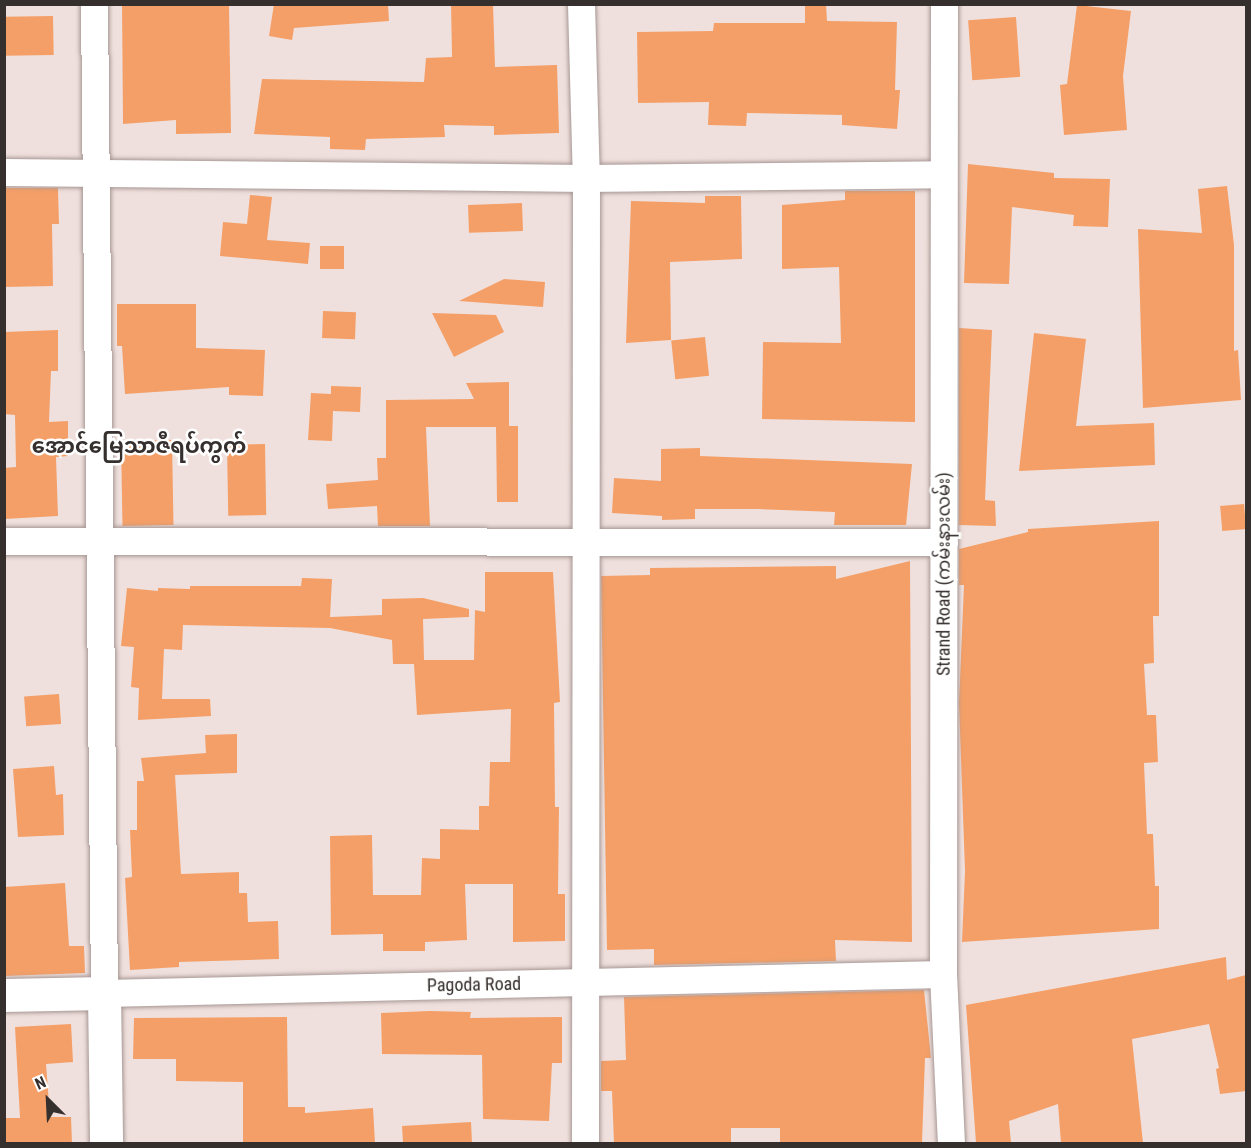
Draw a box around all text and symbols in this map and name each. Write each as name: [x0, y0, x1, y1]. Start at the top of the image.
district label: အောင်မြေသာဇီရပ်ကွက်: [32, 433, 246, 459]
street label: Strand Road (ကမ်းနားလမ်း): [933, 472, 955, 676]
street label: Pagoda Road: [427, 973, 521, 997]
north arrow: [18, 1070, 78, 1130]
text: N: [32, 1072, 49, 1094]

